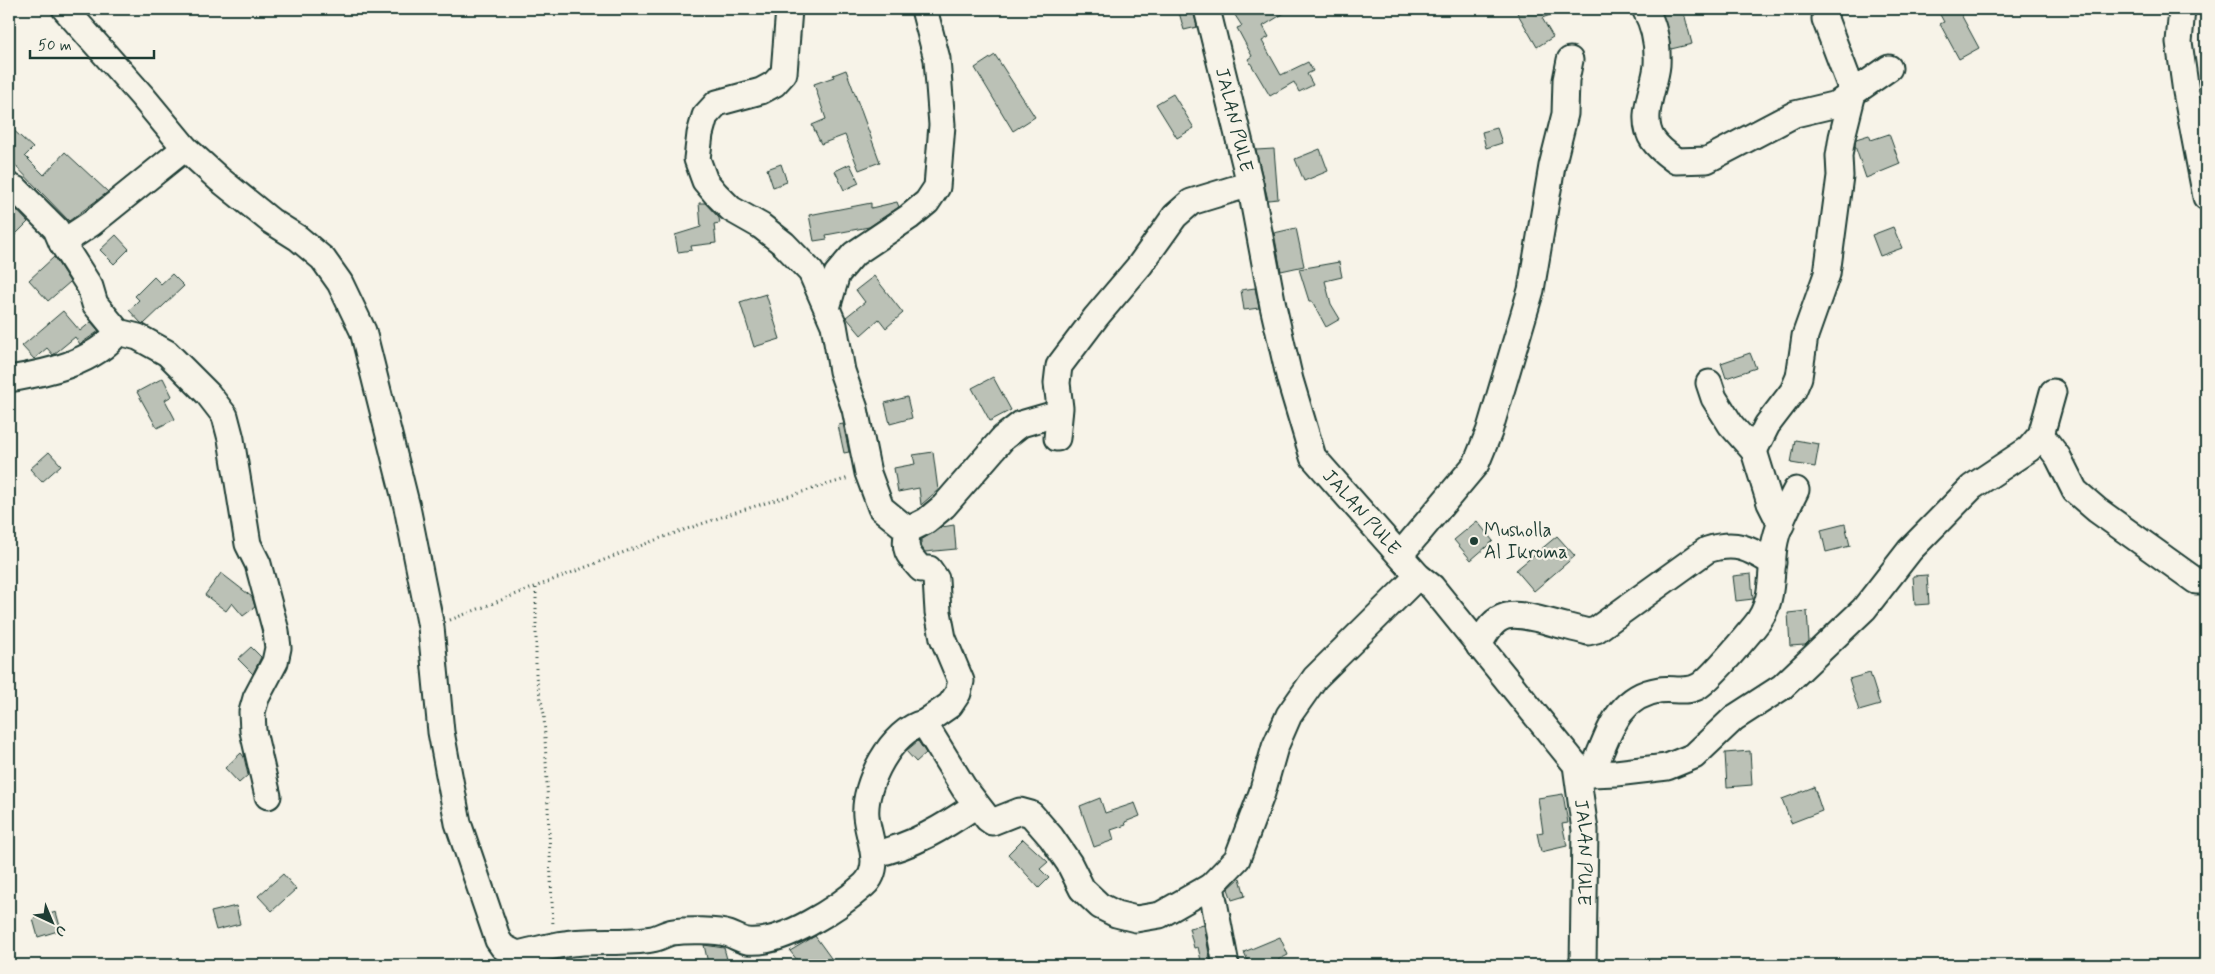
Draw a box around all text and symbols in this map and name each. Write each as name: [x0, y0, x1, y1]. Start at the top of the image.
scale bar: [30, 28, 154, 60]
text: 50 m: [38, 36, 72, 56]
street label: JALAN PULE: [1209, 65, 1259, 175]
street label: JALAN PULE: [1317, 464, 1406, 560]
place label: Musholla Al Ikroma: [1484, 518, 1568, 565]
marker: Musholla Al Ikroma: [1468, 535, 1480, 547]
street label: JALAN PULE: [1568, 797, 1598, 906]
north arrow: [28, 896, 78, 946]
text: U: [51, 921, 70, 940]

